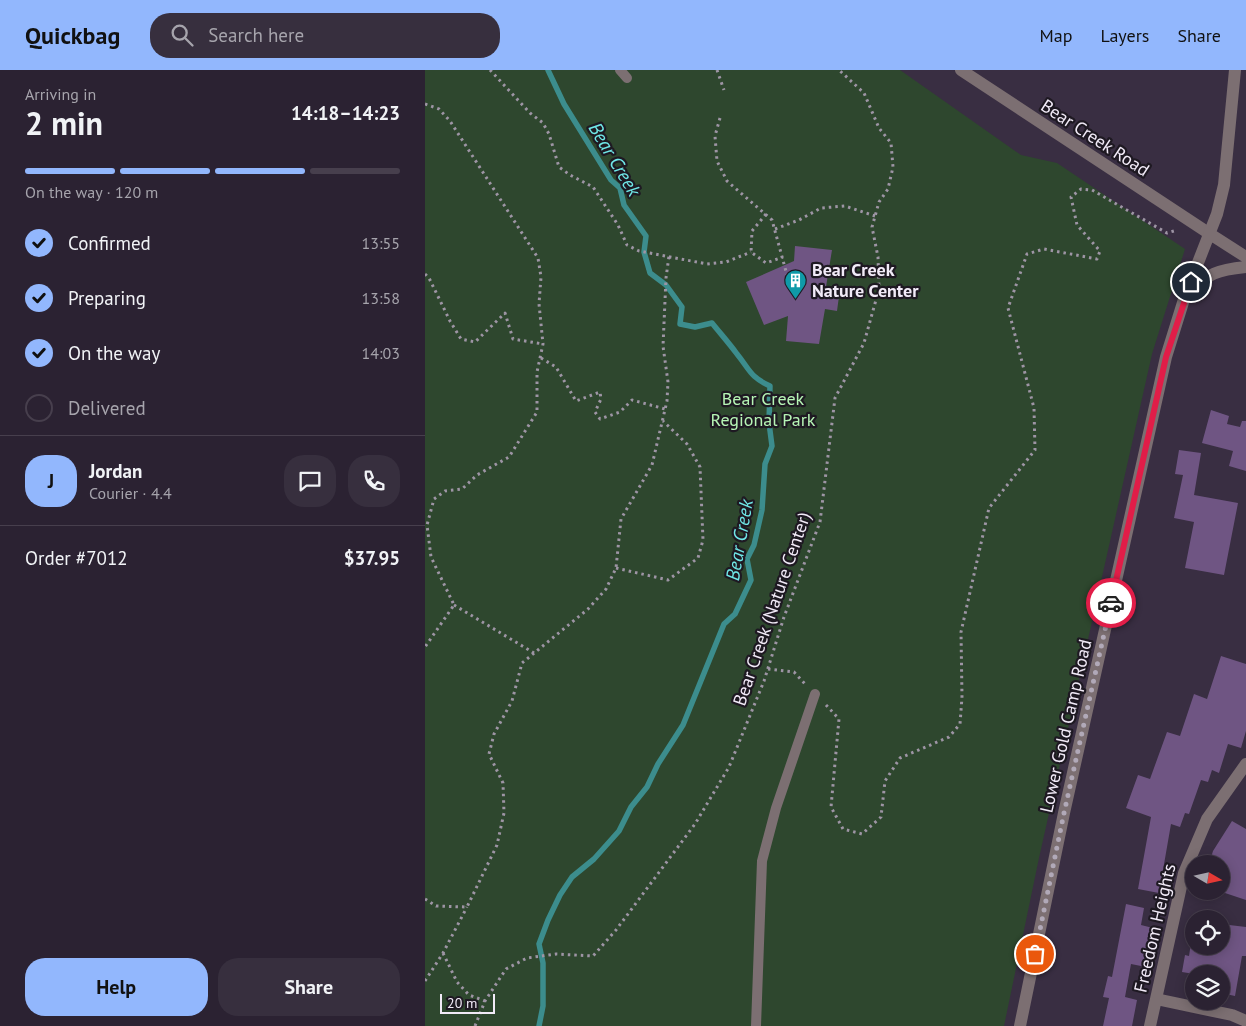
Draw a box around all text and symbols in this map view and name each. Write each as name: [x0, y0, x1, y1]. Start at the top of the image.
search box: [150, 13, 500, 58]
text: Quickbag: [25, 20, 120, 51]
icon: search: [168, 21, 196, 49]
text: Search here: [208, 23, 304, 47]
text: Map: [1040, 24, 1072, 47]
text: Layers: [1100, 24, 1149, 47]
text: Share: [1177, 24, 1221, 47]
text: Arriving in: [25, 84, 96, 104]
street label: Bear Creek Road: [1037, 94, 1154, 181]
text: 14:18–14:23: [291, 101, 400, 125]
text: 2 min: [25, 102, 103, 144]
water label: Bear Creek: [584, 118, 647, 202]
text: On the way · 120 m: [25, 182, 158, 202]
icon: check: [25, 229, 53, 257]
text: Confirmed: [68, 231, 151, 255]
text: 13:55: [362, 233, 400, 253]
place label: Bear Creek Nature Center: [812, 258, 919, 302]
pin: [1170, 261, 1212, 303]
building icon: Bear Creek Nature Center: [784, 268, 808, 299]
icon: home: [1177, 268, 1205, 296]
icon: check: [25, 284, 53, 312]
text: Preparing: [68, 286, 146, 310]
text: 13:58: [362, 288, 400, 308]
icon: check: [25, 339, 53, 367]
text: On the way: [68, 341, 160, 365]
text: 14:03: [362, 343, 400, 363]
park label: Bear Creek Regional Park: [711, 387, 816, 431]
text: Delivered: [68, 396, 146, 420]
button: chat: [284, 455, 336, 507]
button: phone: [348, 455, 400, 507]
text: Jordan: [89, 459, 142, 483]
text: J: [48, 469, 54, 493]
text: Courier · 4.4: [89, 483, 172, 503]
water label: Bear Creek: [720, 496, 758, 582]
street label: Bear Creek (Nature Center): [728, 509, 816, 709]
text: Order #7012: [25, 546, 128, 570]
text: $37.95: [344, 546, 400, 570]
courier: [1086, 578, 1136, 628]
icon: car: [1097, 589, 1125, 617]
street label: Lower Gold Camp Road: [1034, 637, 1097, 815]
north arrow: [1185, 855, 1230, 900]
map controls: [1185, 855, 1230, 1010]
street label: Freedom Heights: [1129, 861, 1181, 995]
button: locate: [1185, 910, 1230, 955]
pin: [1014, 933, 1056, 975]
icon: bag: [1021, 940, 1049, 968]
button: Help: [25, 958, 208, 1016]
button: Share: [218, 958, 400, 1016]
button: layers: [1185, 965, 1230, 1010]
scale bar: [440, 991, 495, 1014]
text: 20 m: [447, 994, 477, 1012]

